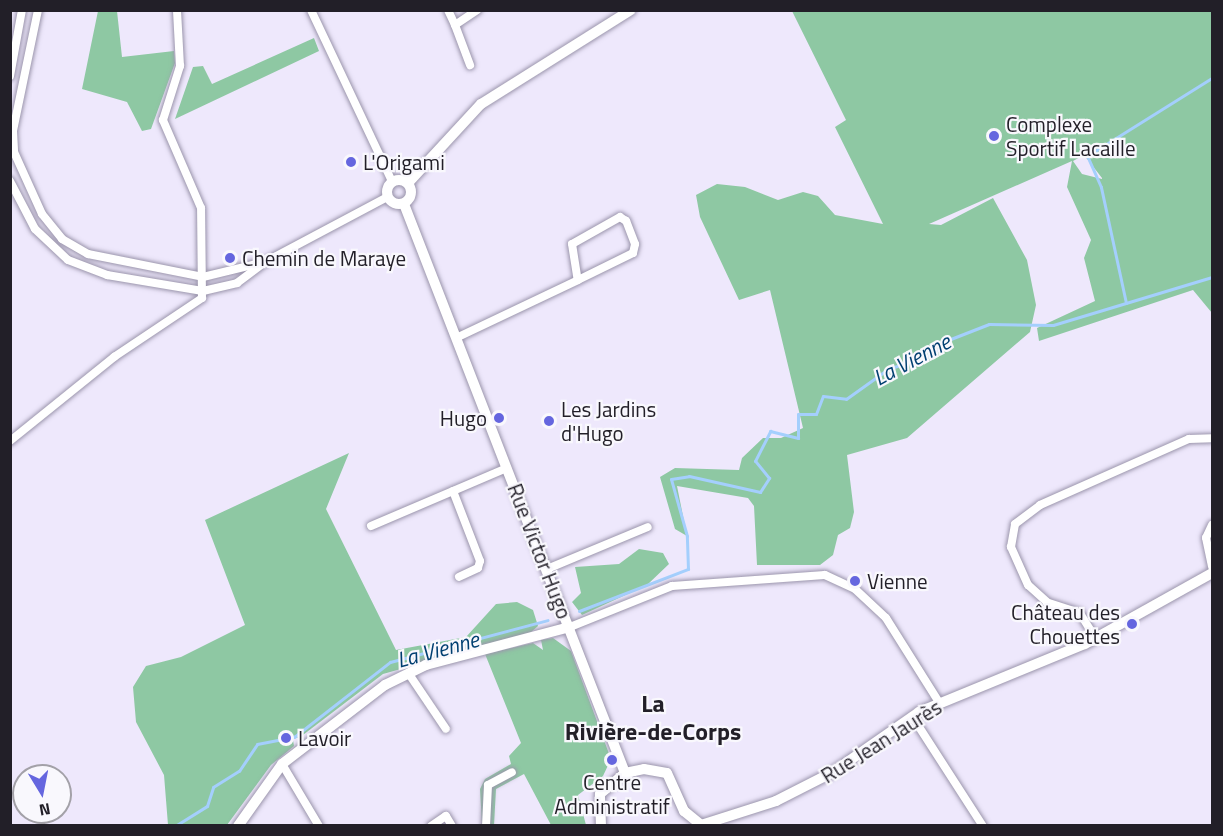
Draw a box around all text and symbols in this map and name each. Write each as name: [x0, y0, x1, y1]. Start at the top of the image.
place label: Complexe Sportif Lacaille: [1006, 111, 1136, 161]
marker: Complexe Sportif Lacaille: [987, 129, 1001, 143]
place label: L'Origami: [363, 149, 445, 175]
marker: L'Origami: [344, 155, 358, 169]
place label: Chemin de Maraye: [242, 245, 406, 271]
marker: Chemin de Maraye: [223, 251, 237, 265]
water label: La Vienne: [869, 329, 955, 391]
place label: Les Jardins d'Hugo: [561, 396, 656, 446]
place label: Hugo: [440, 405, 487, 431]
marker: Hugo: [492, 411, 506, 425]
marker: Les Jardins d'Hugo: [542, 414, 556, 428]
street label: Rue Victor Hugo: [503, 480, 577, 622]
place label: Vienne: [867, 568, 928, 594]
marker: Vienne: [848, 574, 862, 588]
place label: Château des Chouettes: [1011, 599, 1120, 649]
marker: Château des Chouettes: [1125, 617, 1139, 631]
water label: La Vienne: [394, 626, 482, 674]
district label: La Rivière-de-Corps: [565, 690, 741, 746]
street label: Rue Jean Jaurès: [816, 694, 946, 788]
place label: Lavoir: [298, 725, 351, 751]
marker: Lavoir: [279, 731, 293, 745]
marker: Centre Administratif: [605, 753, 619, 767]
north arrow: [12, 764, 72, 824]
place label: Centre Administratif: [554, 769, 670, 819]
text: N: [37, 797, 52, 823]

